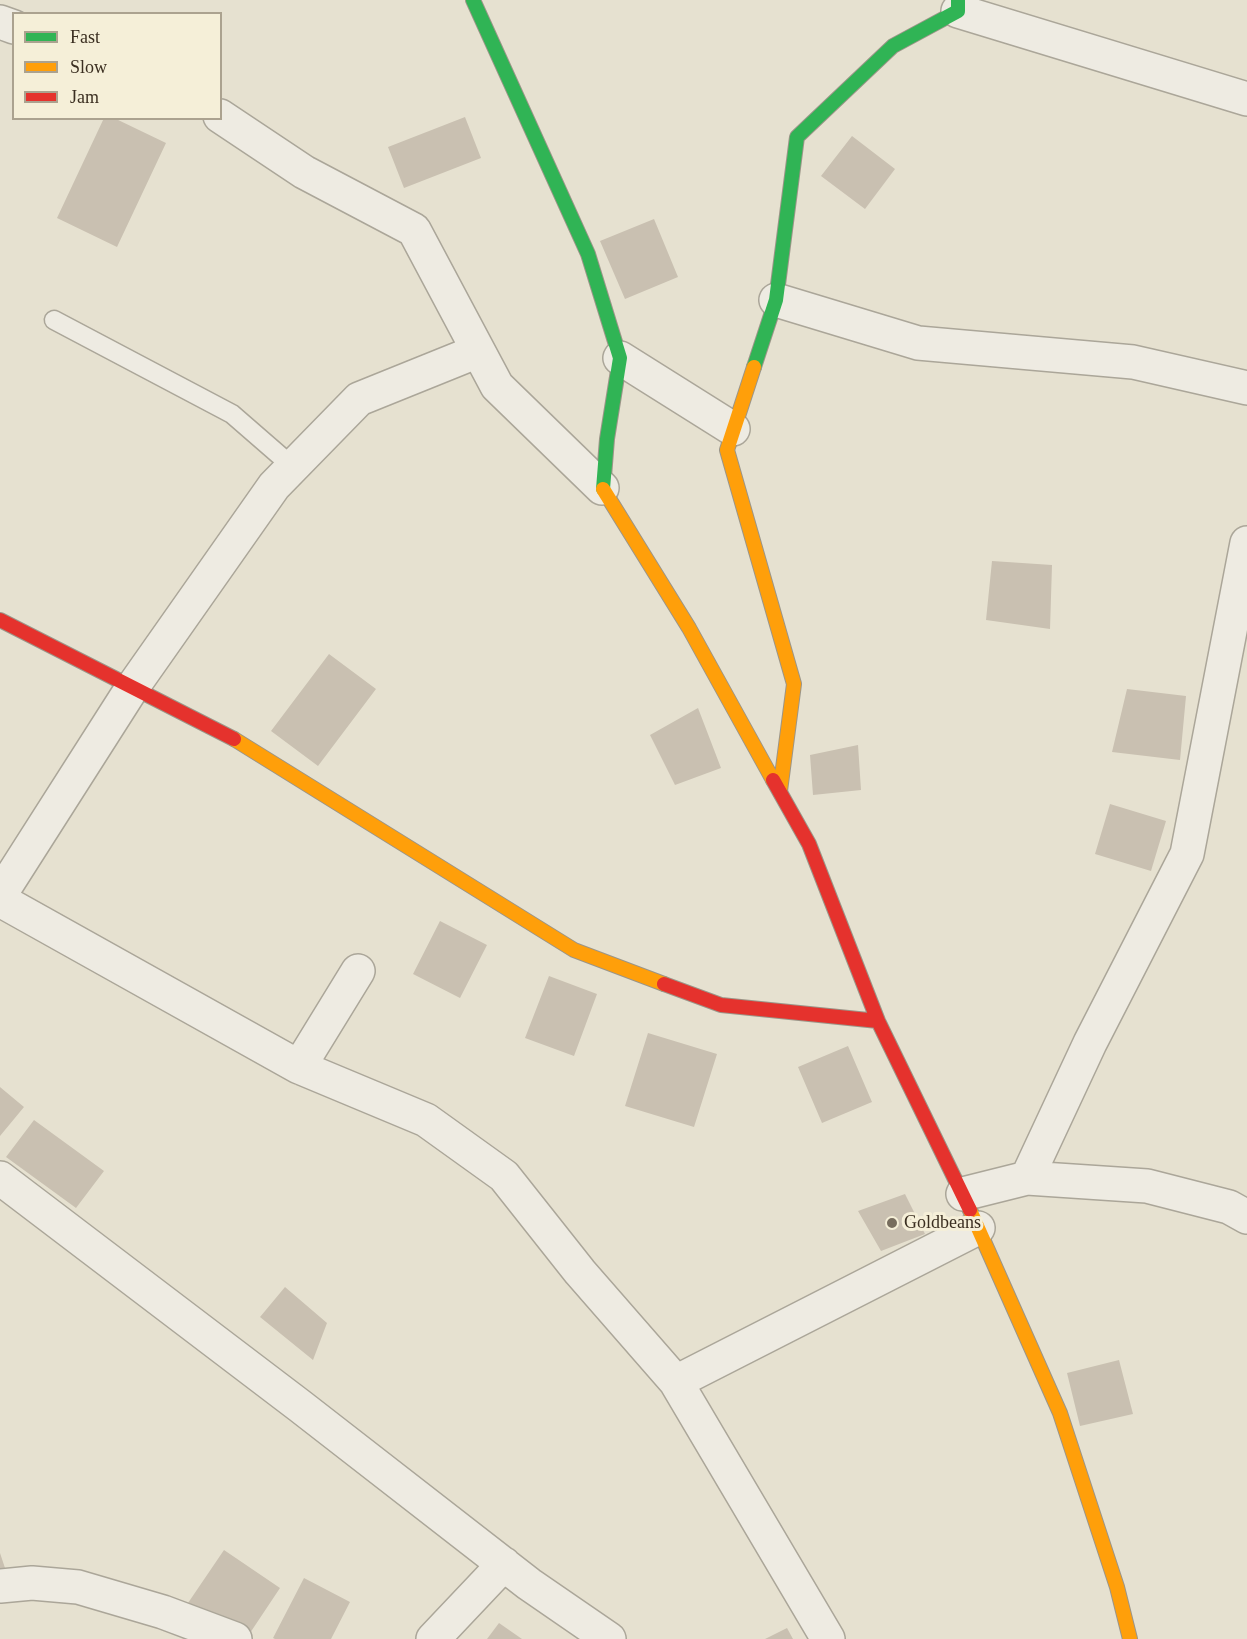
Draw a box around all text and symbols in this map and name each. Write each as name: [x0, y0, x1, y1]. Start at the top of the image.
legend: [12, 12, 222, 120]
text: Fast: [70, 27, 100, 47]
text: Slow: [70, 57, 107, 77]
text: Jam: [70, 87, 99, 107]
place label: Goldbeans: [904, 1212, 981, 1234]
marker: Goldbeans: [885, 1216, 899, 1230]

